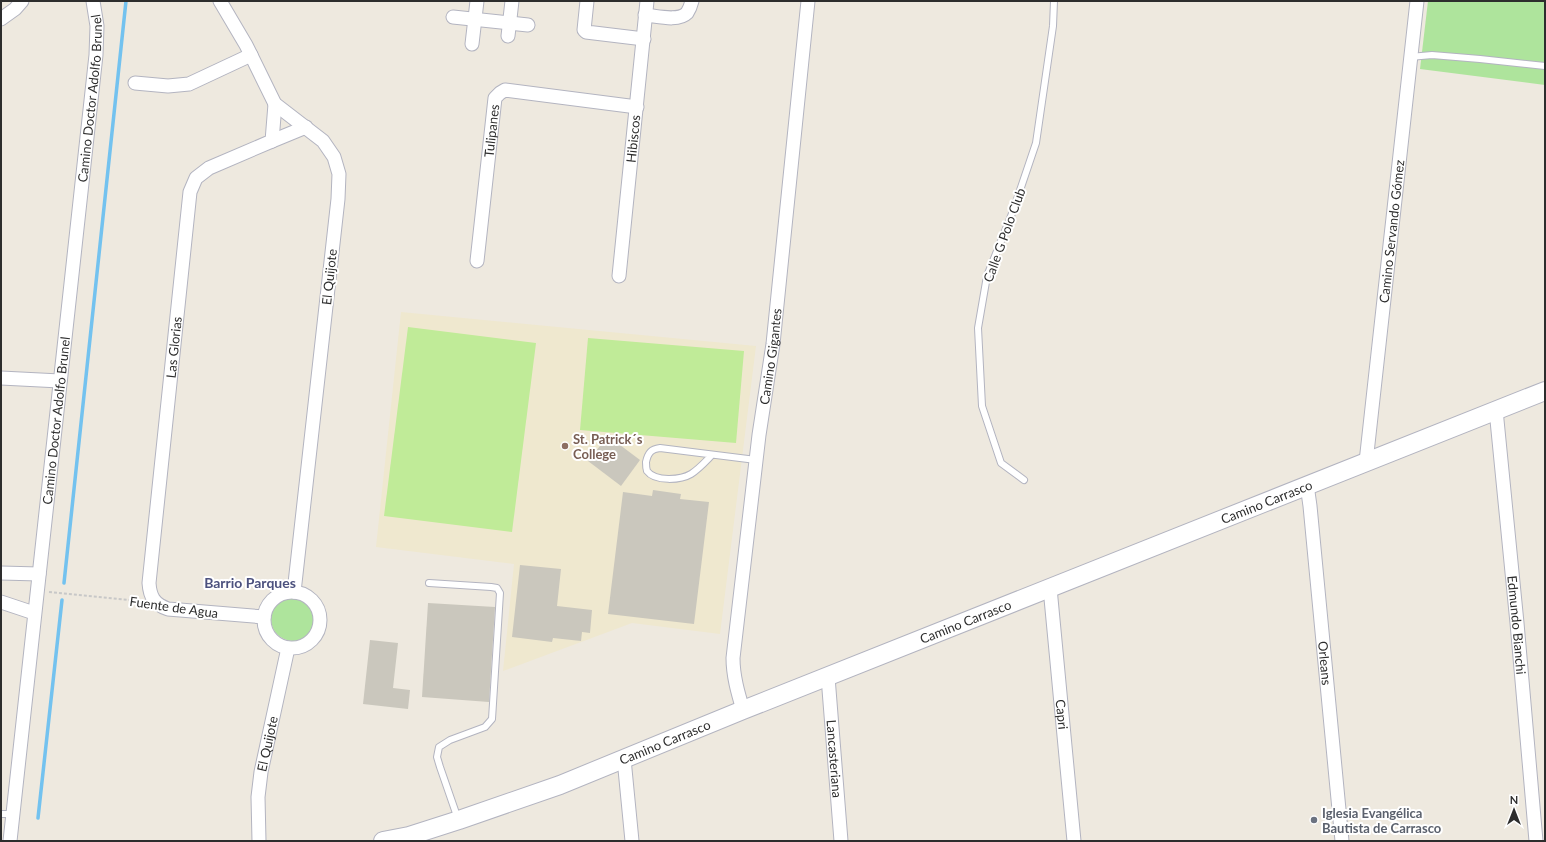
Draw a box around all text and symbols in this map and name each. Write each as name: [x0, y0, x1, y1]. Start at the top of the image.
street label: Camino Doctor Adolfo Brunel: [74, 13, 105, 183]
street label: Tulipanes: [481, 103, 502, 158]
street label: Hibiscos: [623, 114, 643, 163]
street label: Camino Servando Gómez: [1376, 159, 1407, 304]
street label: Calle G Polo Club: [980, 186, 1028, 284]
street label: El Quijote: [318, 248, 340, 306]
street label: Camino Gigantes: [756, 307, 785, 406]
street label: Las Glorias: [163, 315, 185, 379]
street label: Camino Doctor Adolfo Brunel: [39, 336, 73, 505]
place label: St. Patrick´s College: [573, 431, 643, 462]
marker: St. Patrick´s College: [560, 441, 570, 451]
street label: Camino Carrasco: [1218, 476, 1315, 527]
district label: Barrio Parques: [204, 574, 296, 591]
street label: Edmundo Bianchi: [1504, 575, 1529, 675]
street label: Fuente de Agua: [129, 593, 219, 621]
street label: Camino Carrasco: [917, 596, 1013, 647]
street label: Orleans: [1315, 640, 1335, 686]
street label: Capri: [1053, 699, 1071, 730]
street label: El Quijote: [253, 714, 281, 773]
street label: Camino Carrasco: [617, 716, 713, 768]
street label: Lancasteriana: [823, 719, 846, 798]
north arrow: [1494, 790, 1534, 830]
text: N: [1510, 793, 1518, 806]
place label: Iglesia Evangélica Bautista de Carrasco: [1322, 805, 1442, 836]
marker: Iglesia Evangélica Bautista de Carrasco: [1309, 815, 1319, 825]

